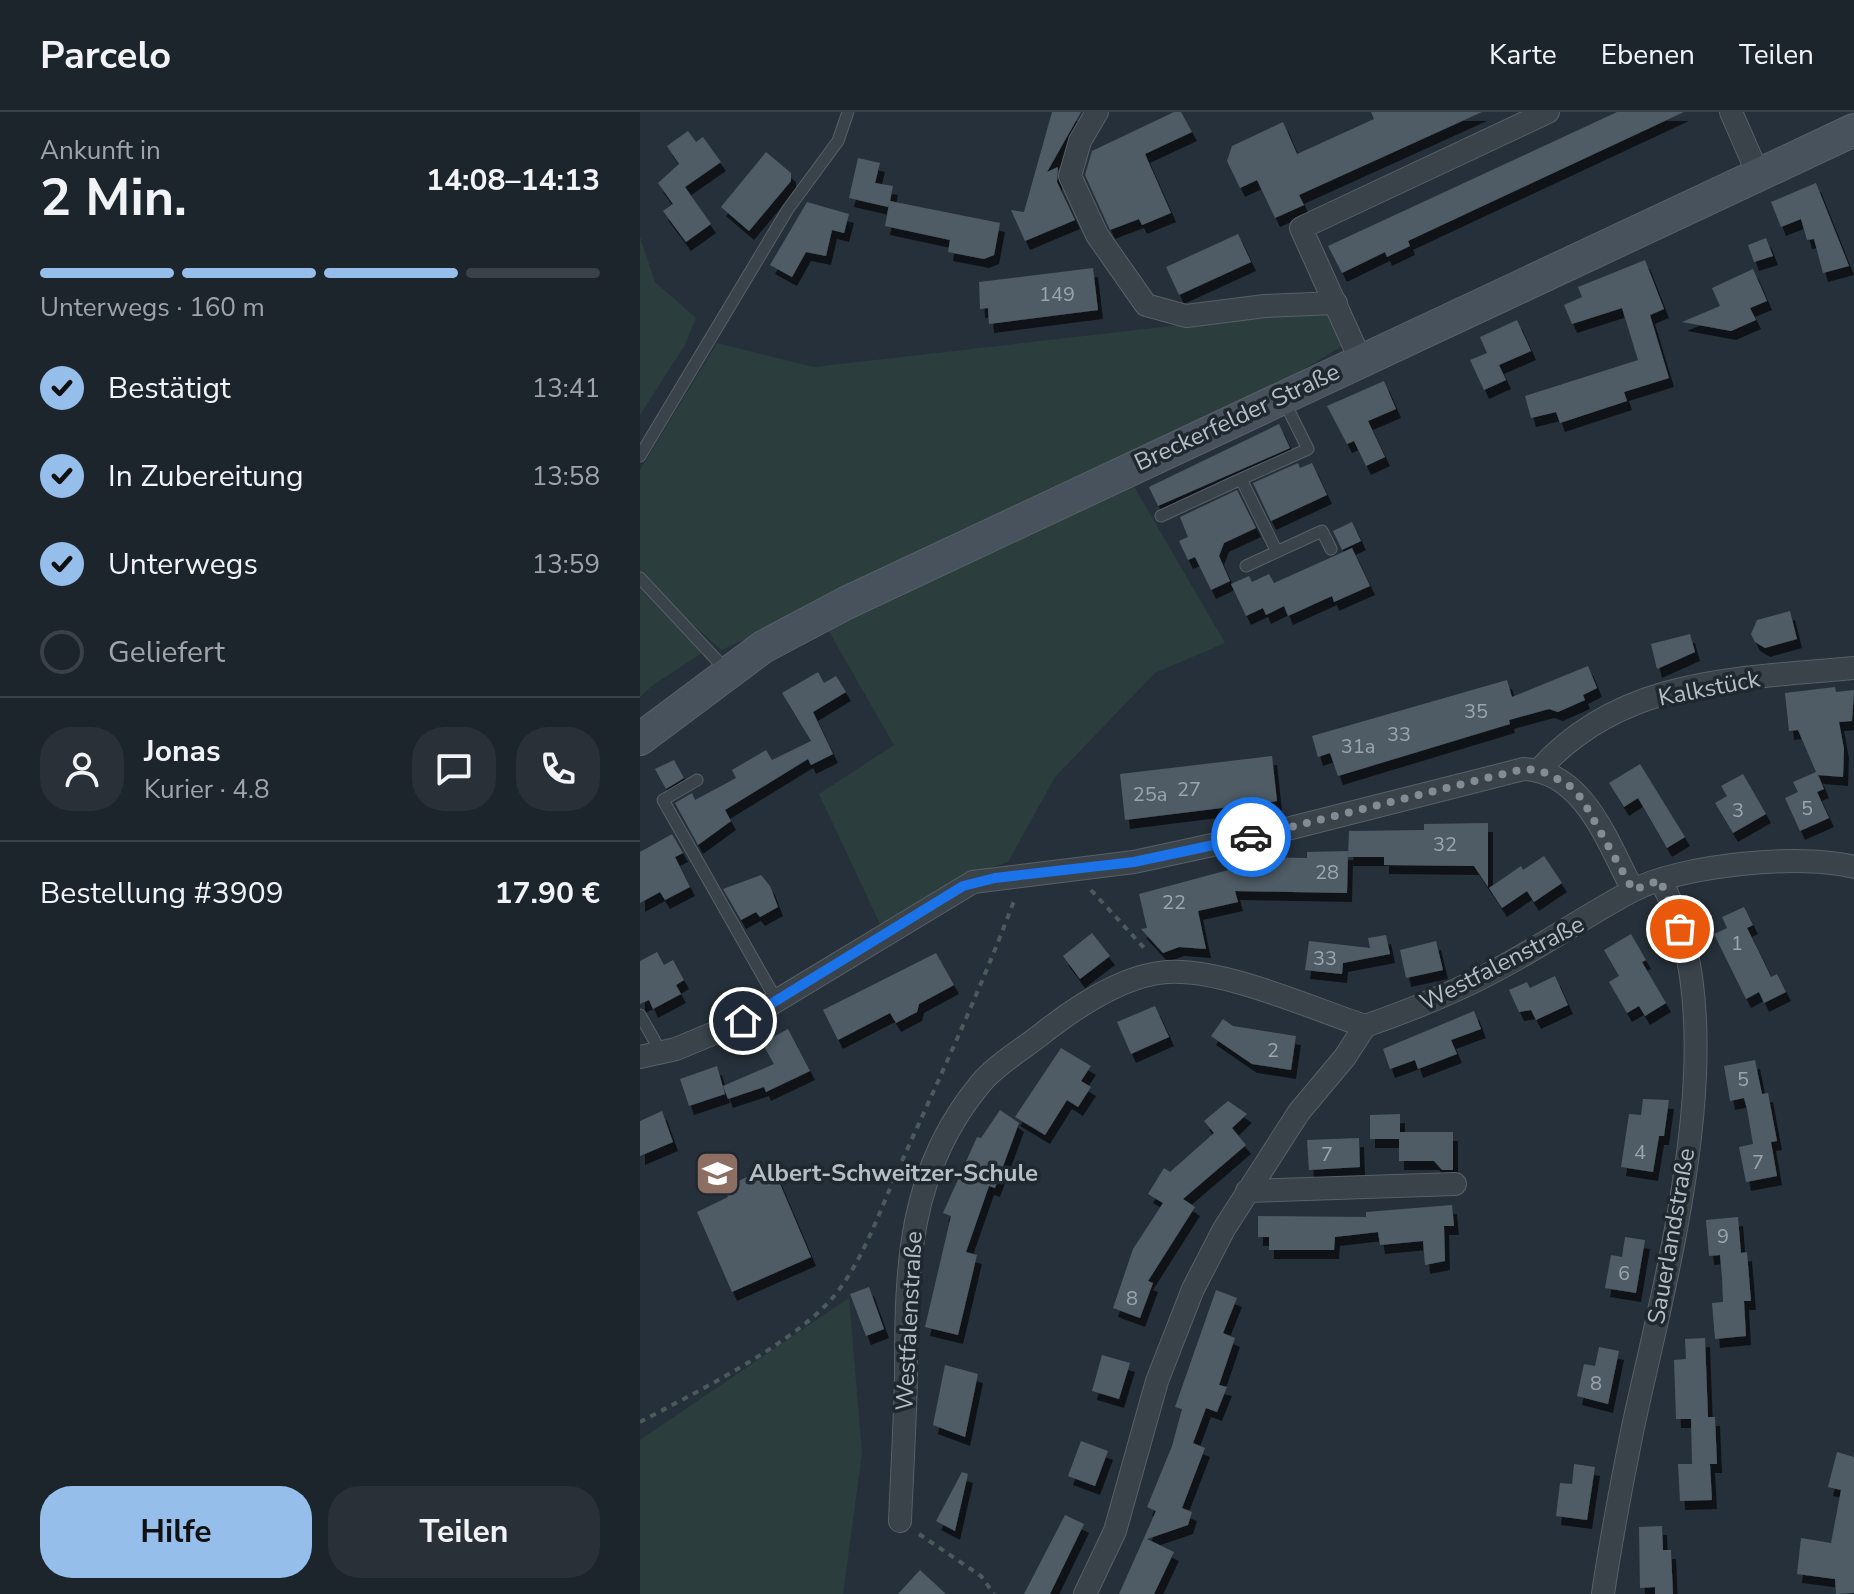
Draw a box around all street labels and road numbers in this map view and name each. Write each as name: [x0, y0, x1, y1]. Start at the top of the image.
street label: Breckerfelder Straße: [1129, 355, 1345, 479]
street label: Kalkstück: [1655, 662, 1764, 714]
street label: Westfalenstraße: [1414, 908, 1590, 1018]
street label: Sauerlandstraße: [1640, 1145, 1702, 1327]
street label: Westfalenstraße: [888, 1230, 930, 1412]

